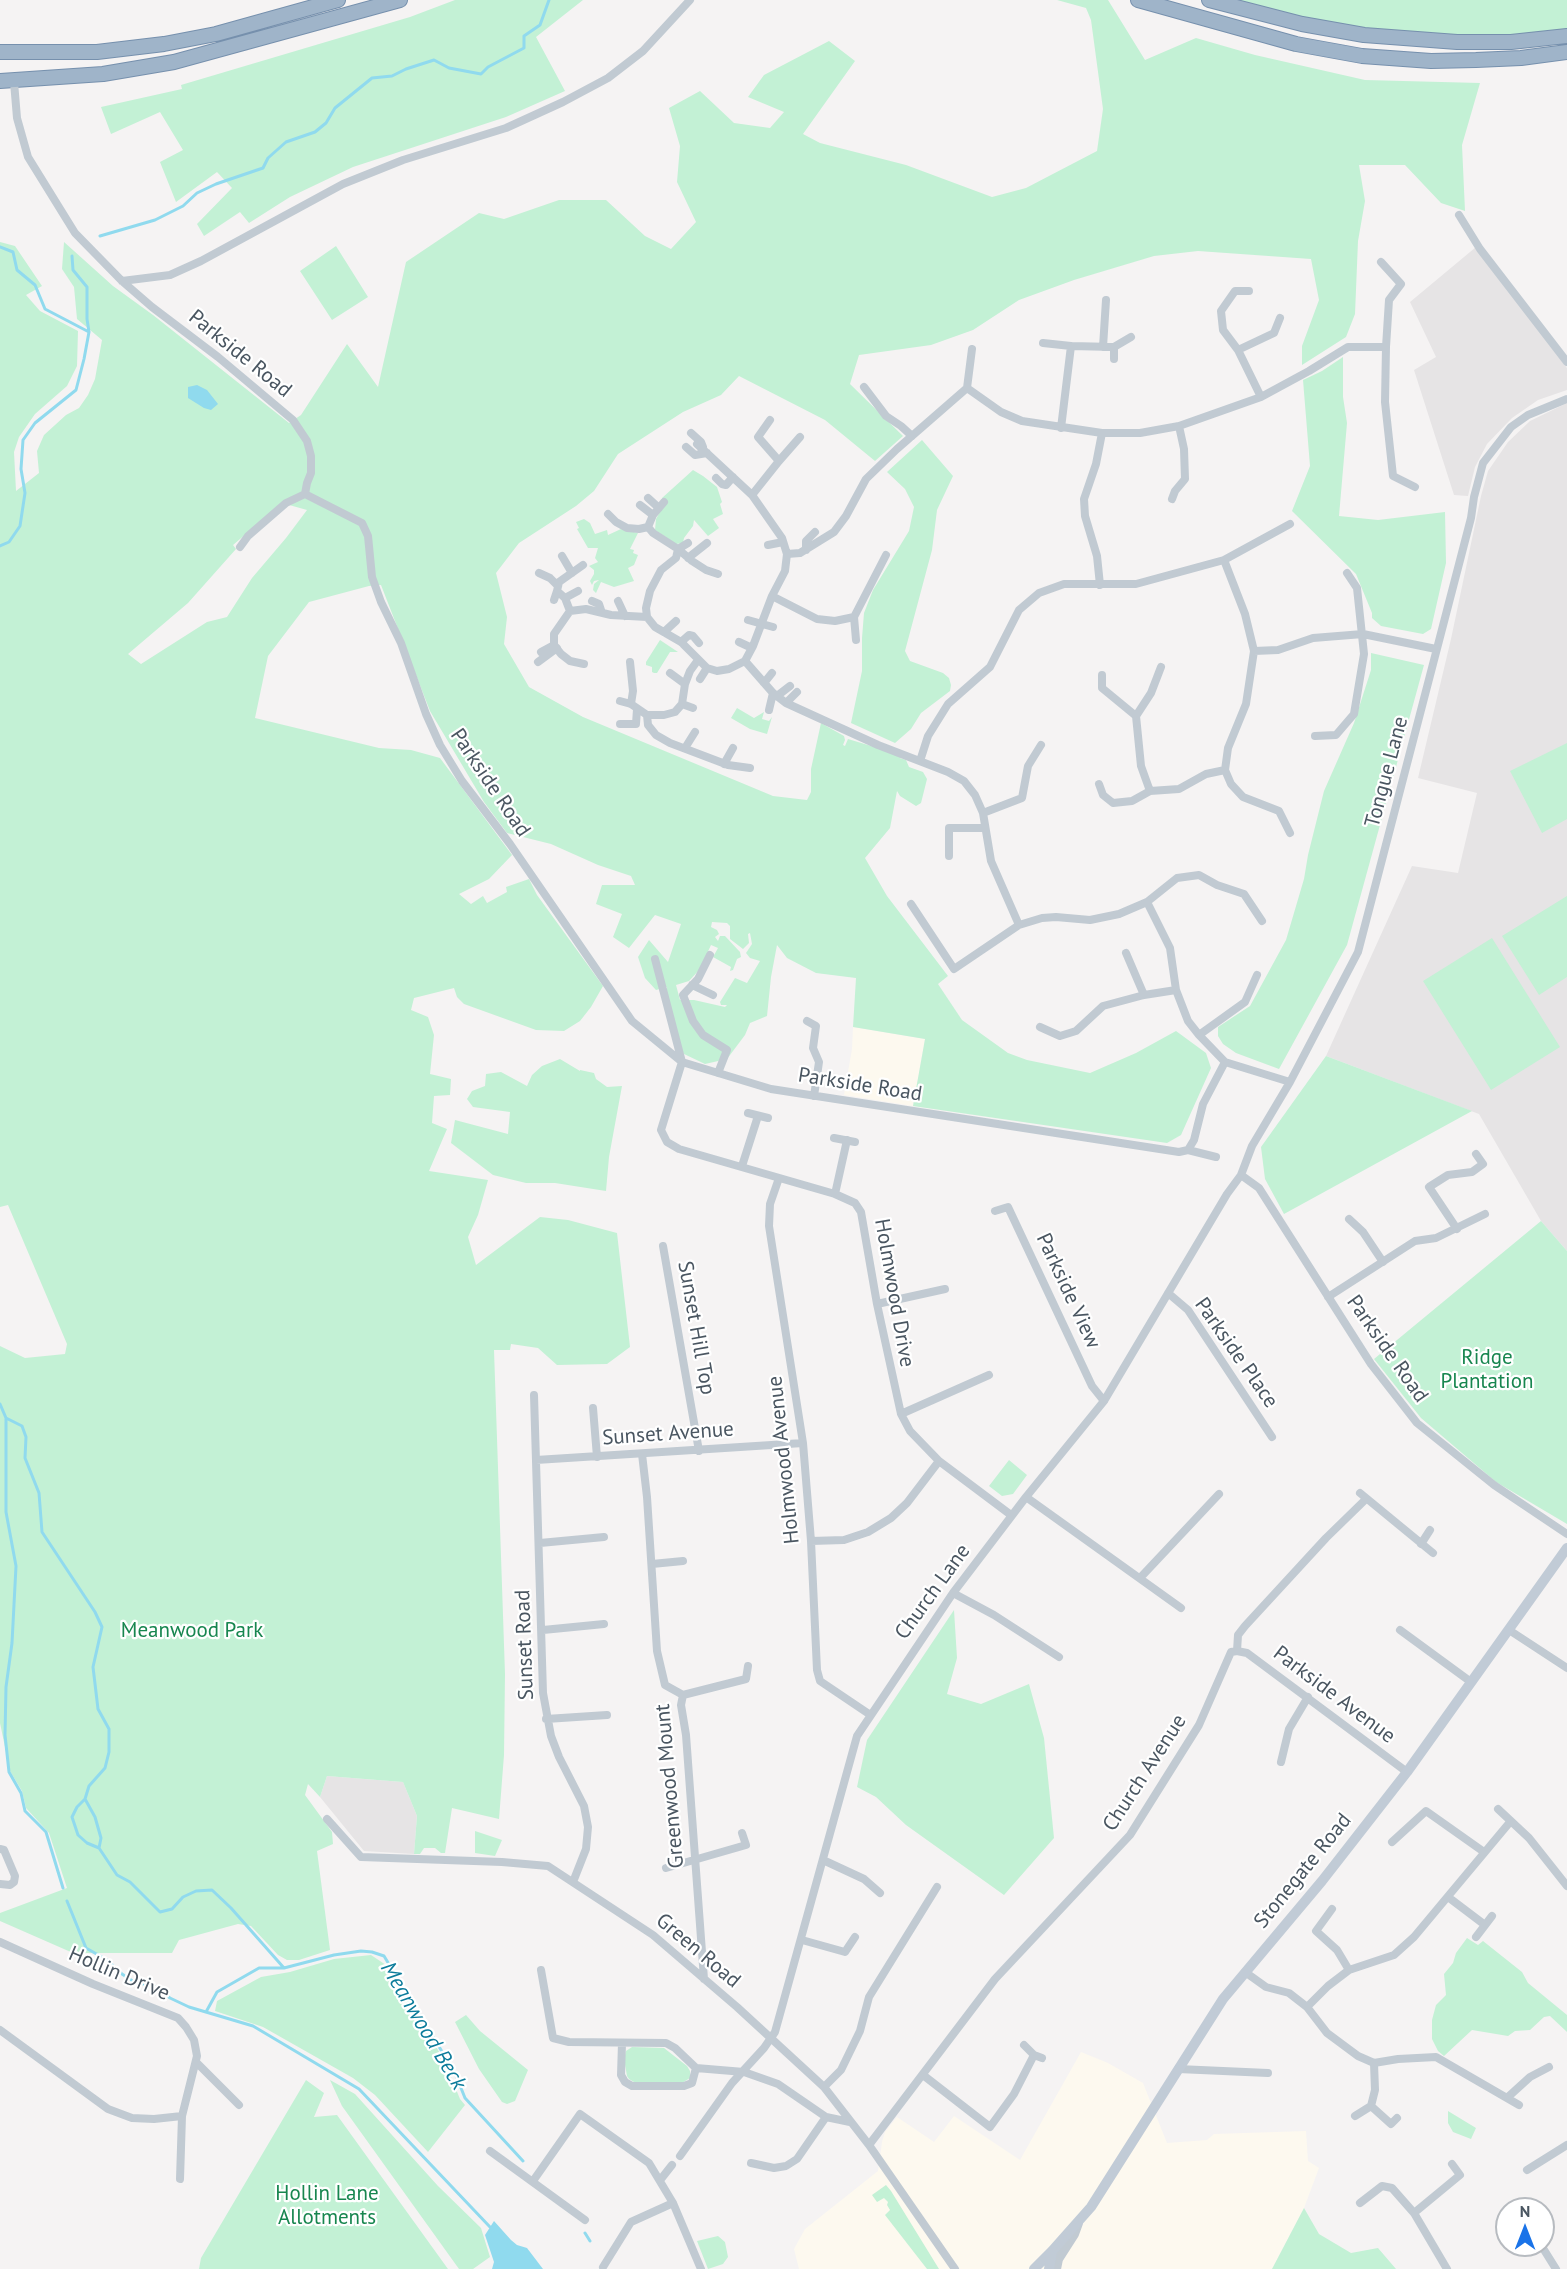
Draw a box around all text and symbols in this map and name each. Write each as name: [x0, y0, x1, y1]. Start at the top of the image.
street label: Parkside Road: [183, 305, 297, 403]
street label: Tongue Lane: [1360, 714, 1414, 830]
street label: Parkside Road: [445, 724, 535, 842]
street label: Parkside Road: [796, 1063, 924, 1107]
street label: Holmwood Drive: [869, 1217, 919, 1369]
street label: Parkside View: [1030, 1229, 1106, 1353]
street label: Sunset Hill Top: [672, 1259, 720, 1397]
street label: Parkside Road: [1341, 1291, 1433, 1407]
street label: Parkside Place: [1189, 1293, 1283, 1413]
park label: Ridge Plantation: [1441, 1345, 1533, 1395]
street label: Holmwood Avenue: [763, 1375, 805, 1545]
street label: Sunset Avenue: [601, 1417, 735, 1451]
street label: Church Lane: [890, 1539, 976, 1645]
street label: Sunset Road: [510, 1589, 540, 1701]
park label: Meanwood Park: [121, 1618, 263, 1644]
street label: Parkside Avenue: [1268, 1641, 1400, 1749]
street label: Greenwood Mount: [650, 1703, 690, 1869]
street label: Church Avenue: [1098, 1710, 1192, 1836]
street label: Stonegate Road: [1249, 1808, 1357, 1934]
street label: Green Road: [651, 1908, 745, 1994]
street label: Hollin Drive: [65, 1941, 173, 2007]
water label: Meanwood Beck: [374, 1957, 472, 2095]
park label: Hollin Lane Allotments: [275, 2181, 379, 2231]
north arrow: [1495, 2197, 1555, 2257]
text: N: [1520, 2201, 1530, 2221]

